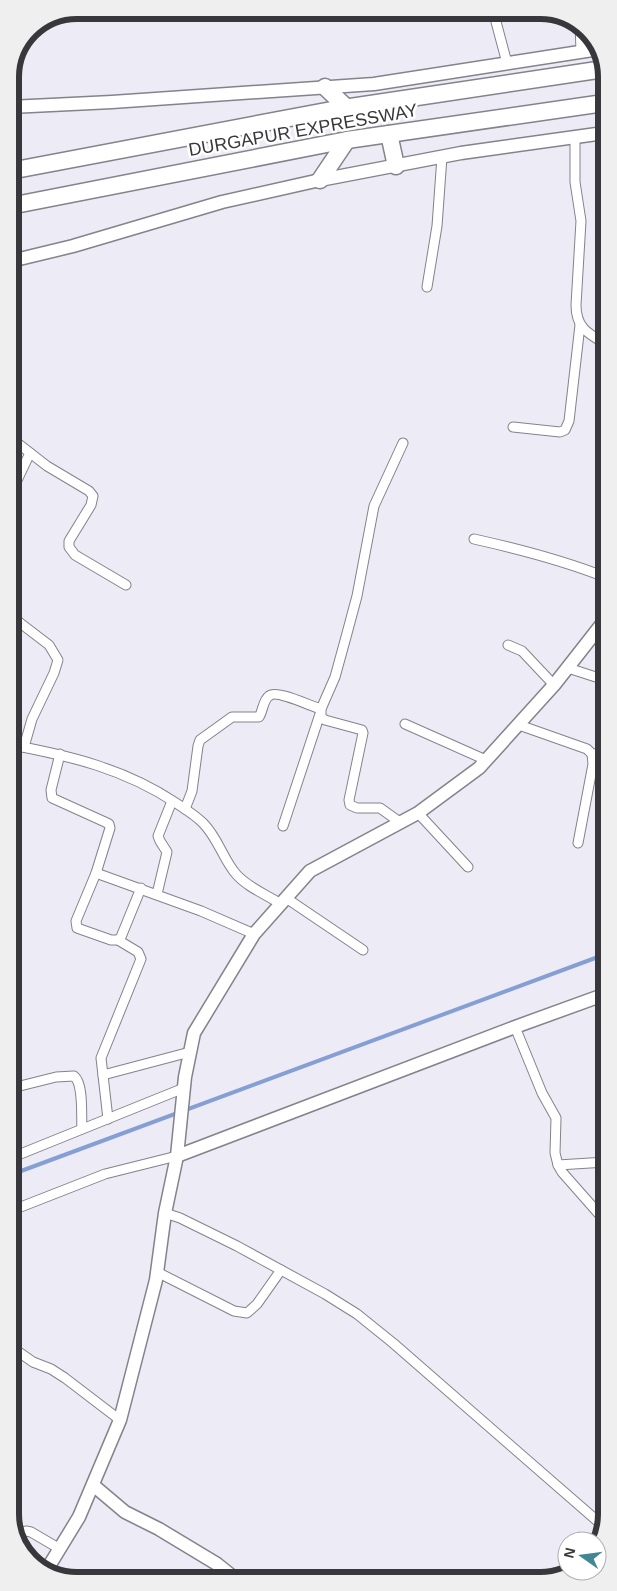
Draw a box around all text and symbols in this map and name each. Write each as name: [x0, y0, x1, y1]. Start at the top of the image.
street label: DURGAPUR EXPRESSWAY: [187, 100, 419, 160]
north arrow: [557, 1531, 607, 1581]
text: N: [560, 1546, 578, 1560]

